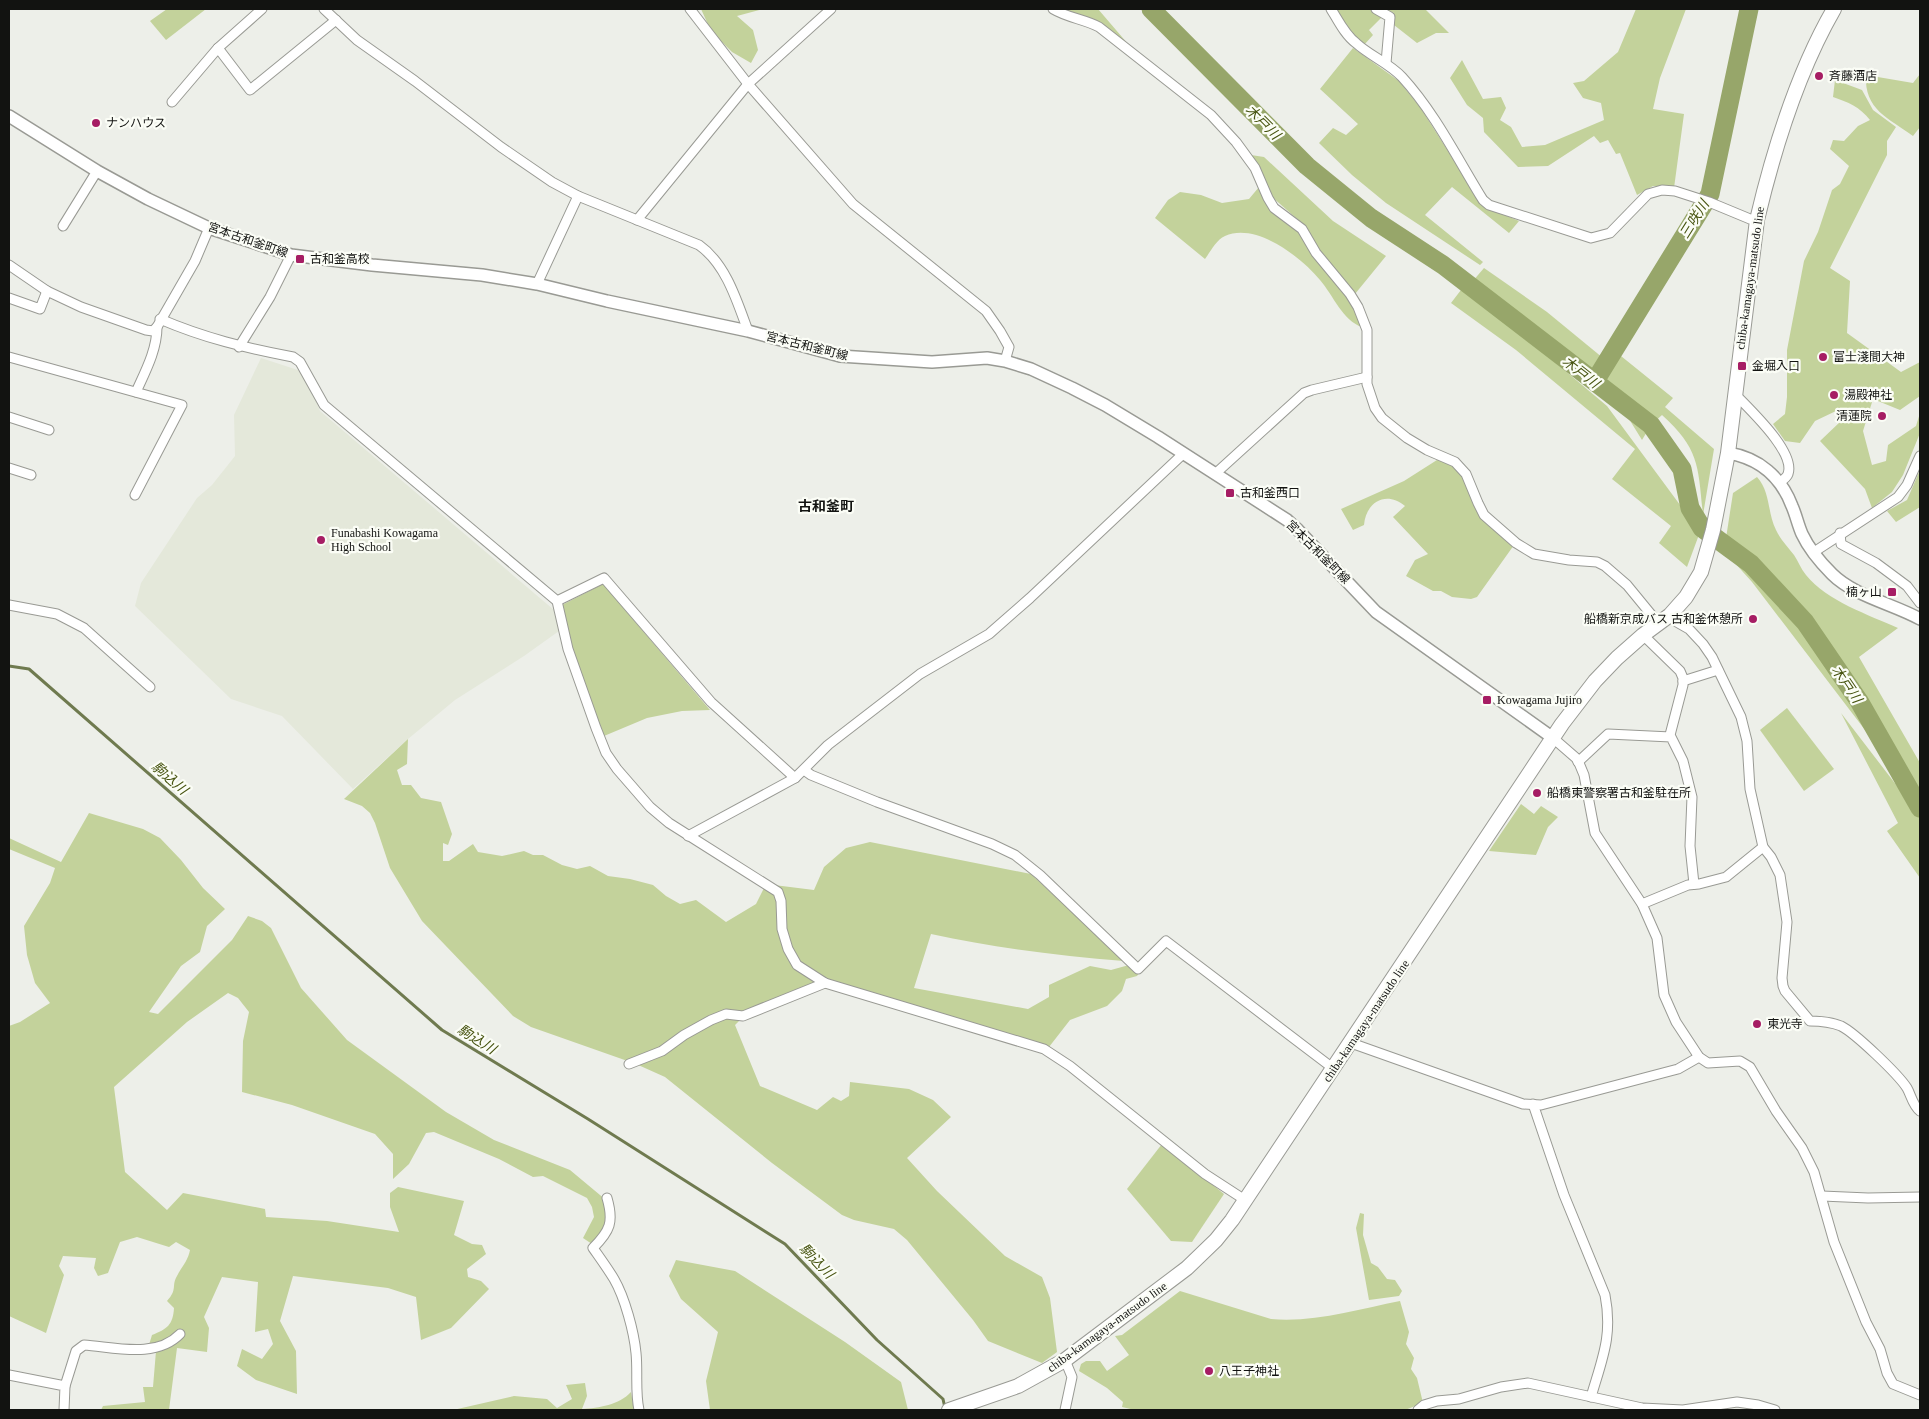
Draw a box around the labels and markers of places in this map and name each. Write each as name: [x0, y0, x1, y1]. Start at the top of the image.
place label: 斉藤酒店: [1829, 69, 1877, 83]
marker: 斉藤酒店: [1813, 70, 1825, 82]
place label: ナンハウス: [106, 116, 166, 130]
marker: ナンハウス: [90, 117, 102, 129]
place label: 古和釜高校: [310, 252, 370, 266]
marker: 古和釜高校: [294, 253, 306, 265]
place label: 富士淺間大神: [1833, 350, 1905, 364]
marker: 富士淺間大神: [1817, 351, 1829, 363]
place label: 金堀入口: [1752, 359, 1800, 373]
marker: 金堀入口: [1736, 360, 1748, 372]
place label: 湯殿神社: [1844, 388, 1892, 402]
marker: 湯殿神社: [1828, 389, 1840, 401]
place label: 清蓮院: [1836, 409, 1872, 423]
marker: 清蓮院: [1876, 410, 1888, 422]
place label: 古和釜西口: [1240, 486, 1300, 500]
marker: 古和釜西口: [1224, 487, 1236, 499]
place label: Funabashi Kowagama High School: [331, 526, 439, 554]
marker: Funabashi Kowagama High School: [315, 534, 327, 546]
place label: 楠ヶ山: [1846, 585, 1882, 599]
marker: 楠ヶ山: [1886, 586, 1898, 598]
place label: 船橋新京成バス 古和釜休憩所: [1584, 612, 1743, 626]
marker: 船橋新京成バス 古和釜休憩所: [1747, 613, 1759, 625]
place label: Kowagama Jujiro: [1497, 693, 1582, 707]
marker: Kowagama Jujiro: [1481, 694, 1493, 706]
place label: 船橋東警察署古和釜駐在所: [1547, 786, 1691, 800]
marker: 船橋東警察署古和釜駐在所: [1531, 787, 1543, 799]
place label: 東光寺: [1767, 1017, 1803, 1031]
marker: 東光寺: [1751, 1018, 1763, 1030]
place label: 八王子神社: [1219, 1364, 1279, 1378]
marker: 八王子神社: [1203, 1365, 1215, 1377]

